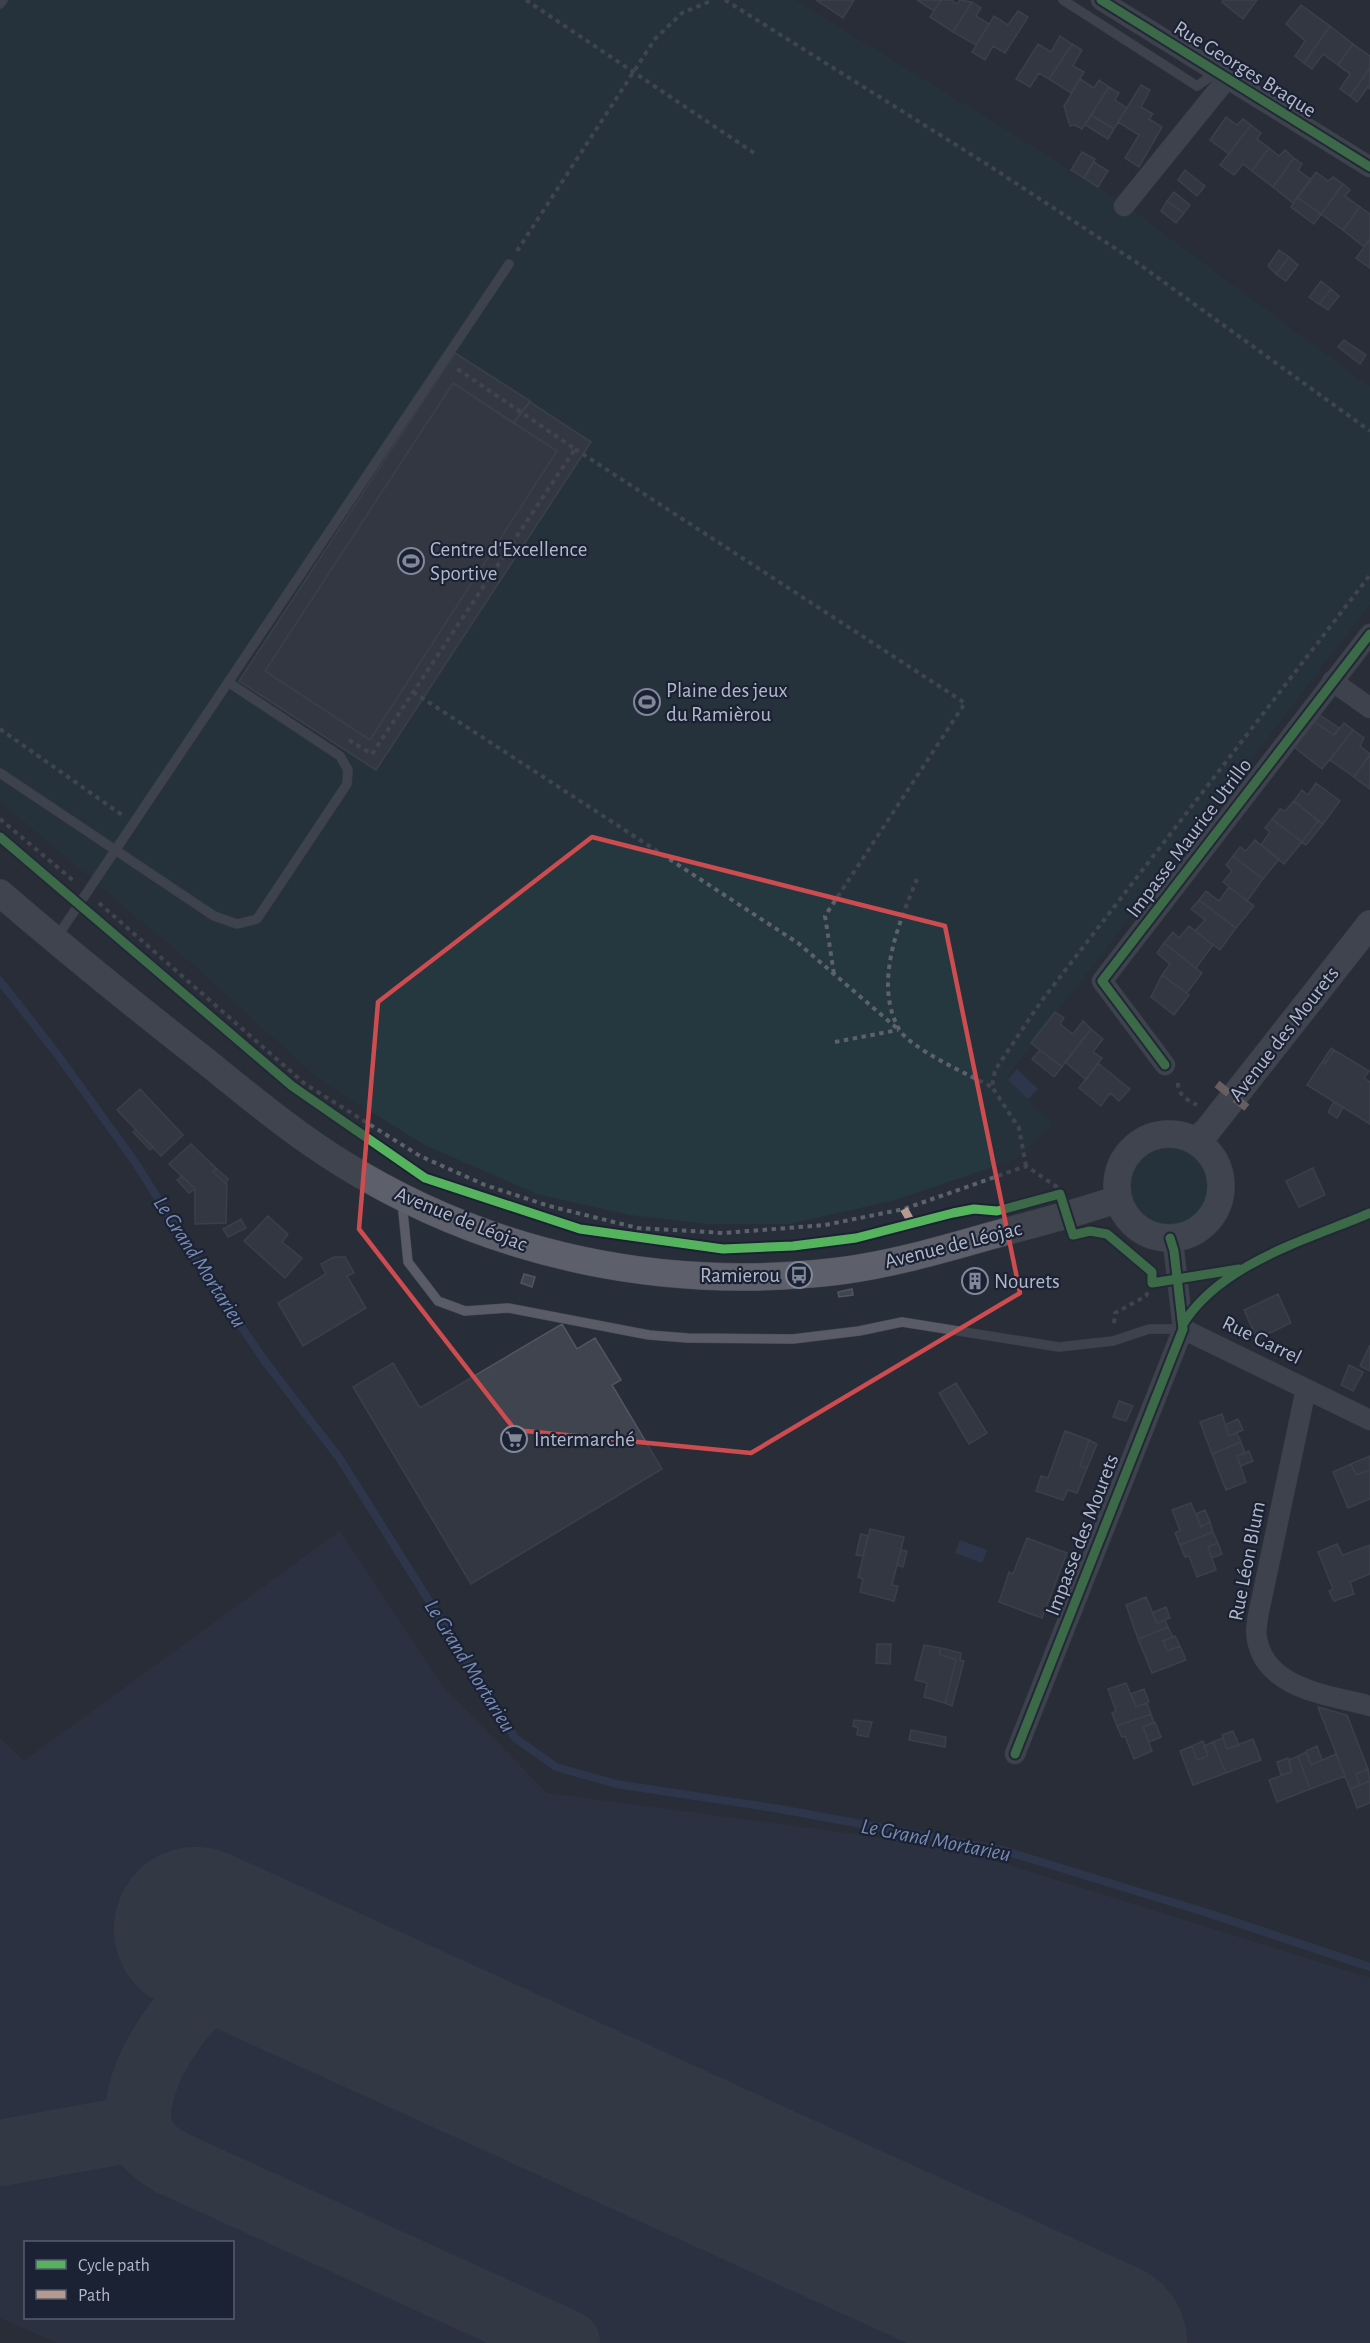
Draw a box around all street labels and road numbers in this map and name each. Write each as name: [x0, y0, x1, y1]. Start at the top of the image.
street label: Rue Georges Braque: [1170, 17, 1320, 121]
street label: Impasse Maurice Utrillo: [1122, 754, 1256, 922]
street label: Avenue des Mourets: [1225, 963, 1343, 1105]
street label: Avenue de Léojac: [392, 1183, 530, 1255]
street label: Avenue de Léojac: [882, 1218, 1024, 1272]
street label: Rue Garrel: [1219, 1312, 1305, 1368]
street label: Impasse des Mourets: [1042, 1451, 1122, 1619]
street label: Rue Léon Blum: [1225, 1499, 1269, 1623]

